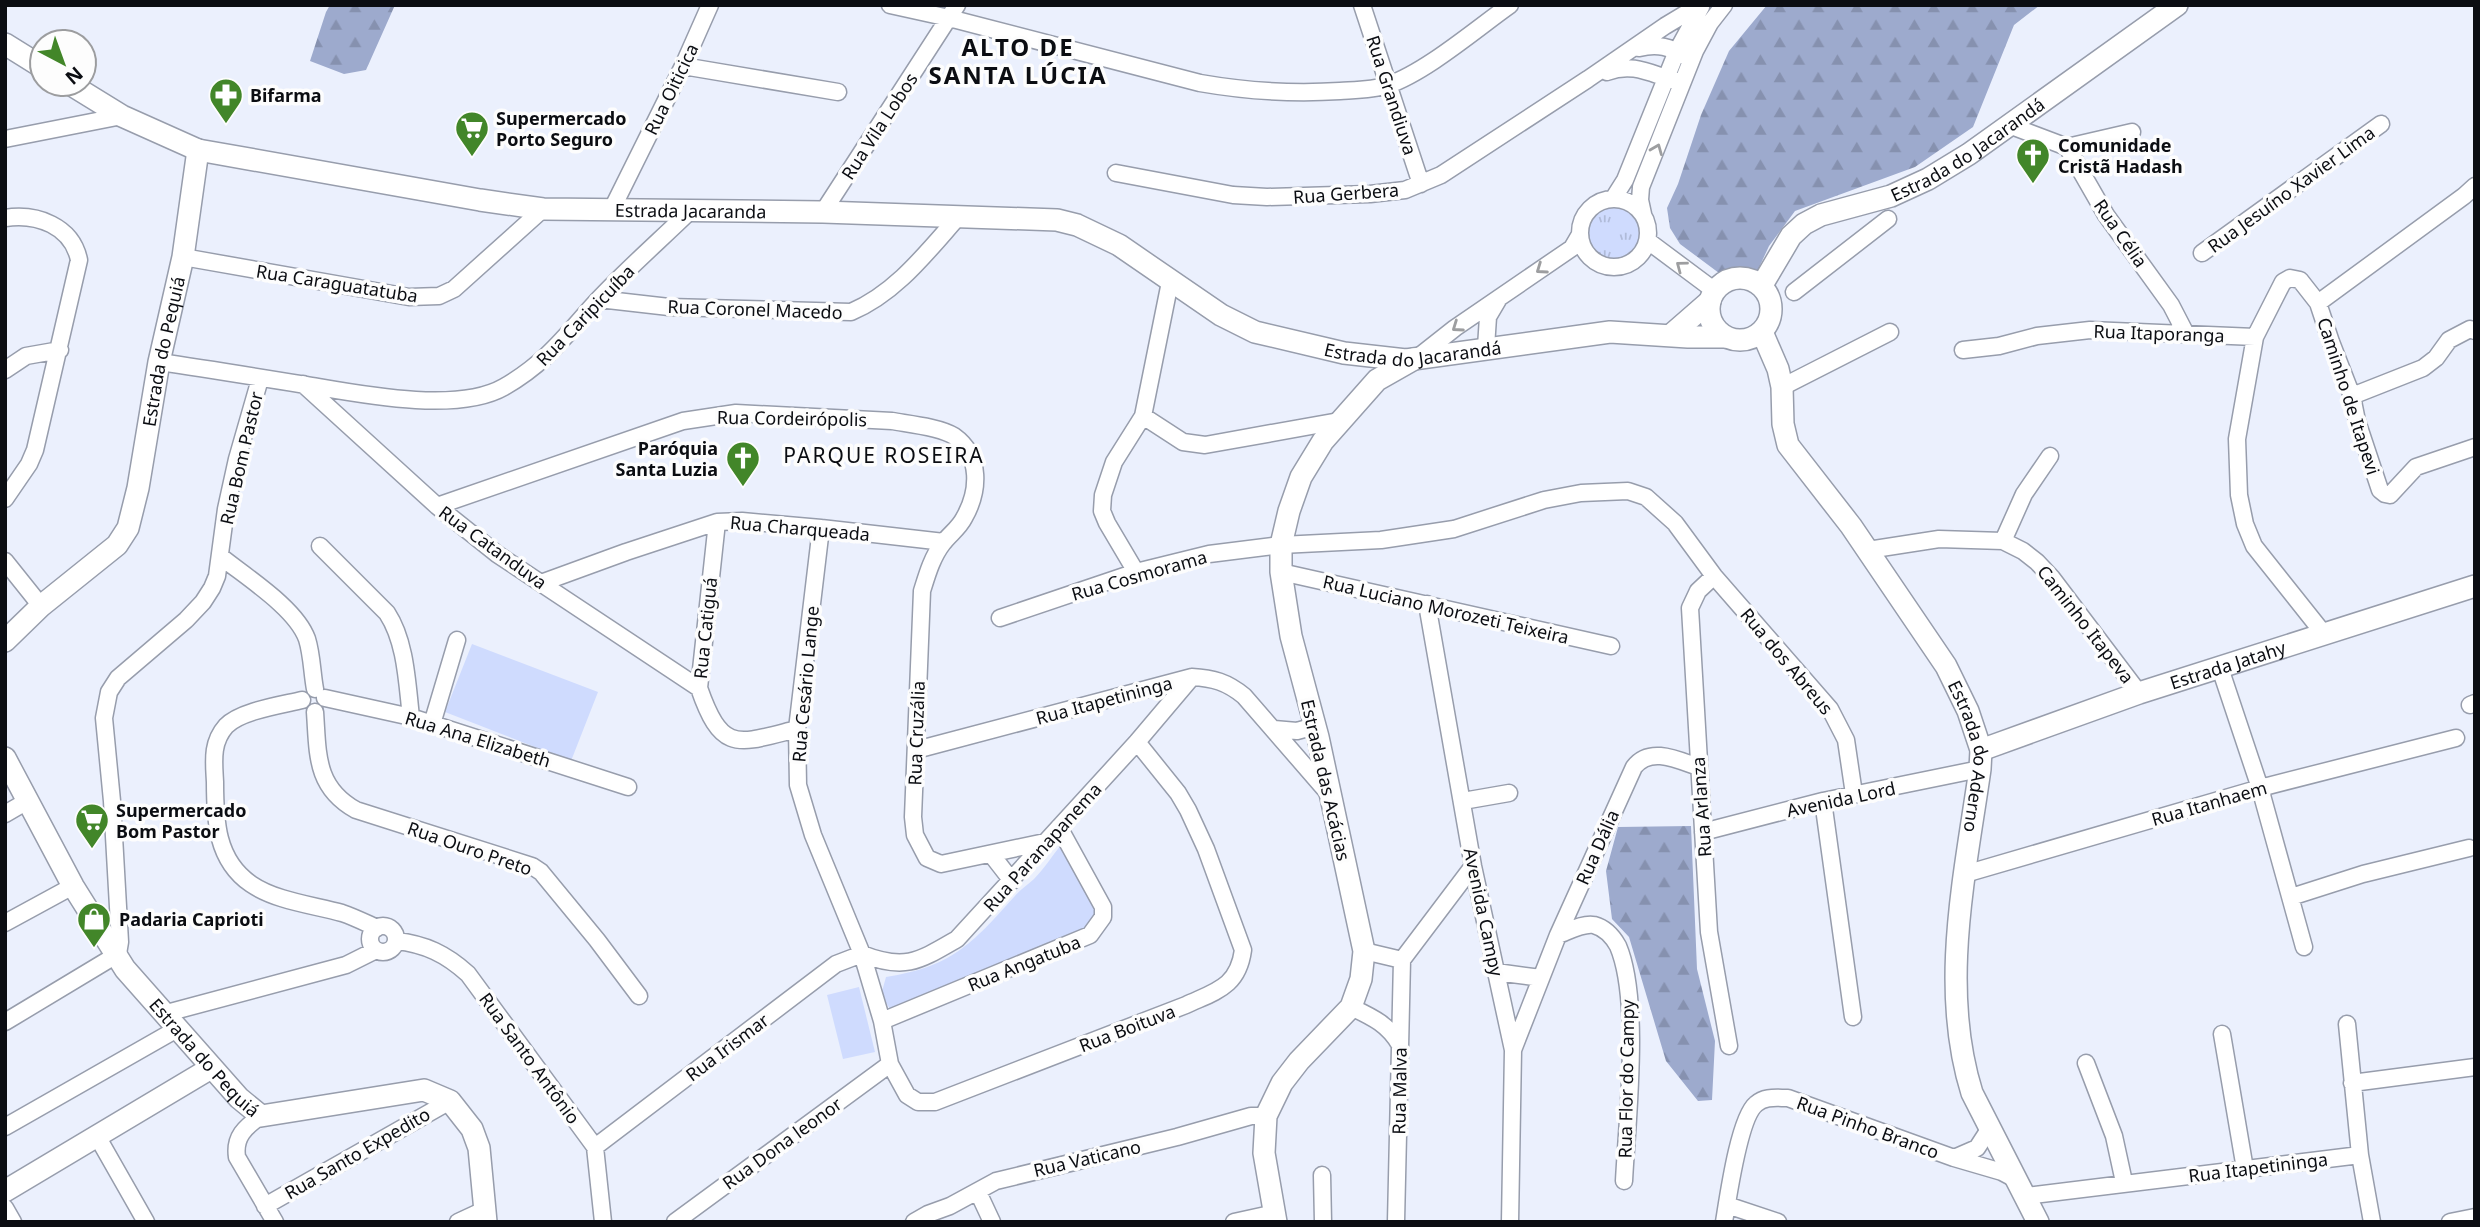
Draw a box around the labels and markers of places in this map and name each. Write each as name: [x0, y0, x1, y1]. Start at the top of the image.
pharmacy icon: Bifarma: [207, 76, 245, 125]
place label: Bifarma: [250, 83, 321, 107]
place label: Supermercado Porto Seguro: [496, 106, 626, 151]
supermarket icon: Supermercado Porto Seguro: [453, 109, 491, 158]
place label: Comunidade Cristã Hadash: [2058, 133, 2183, 178]
church icon: Comunidade Cristã Hadash: [2014, 136, 2052, 185]
place label: Paróquia Santa Luzia: [616, 436, 718, 481]
church icon: Paróquia Santa Luzia: [724, 439, 762, 488]
place label: Supermercado Bom Pastor: [116, 798, 246, 843]
supermarket icon: Supermercado Bom Pastor: [73, 801, 111, 850]
shop icon: Padaria Caprioti: [75, 900, 113, 949]
place label: Padaria Caprioti: [119, 907, 264, 931]

